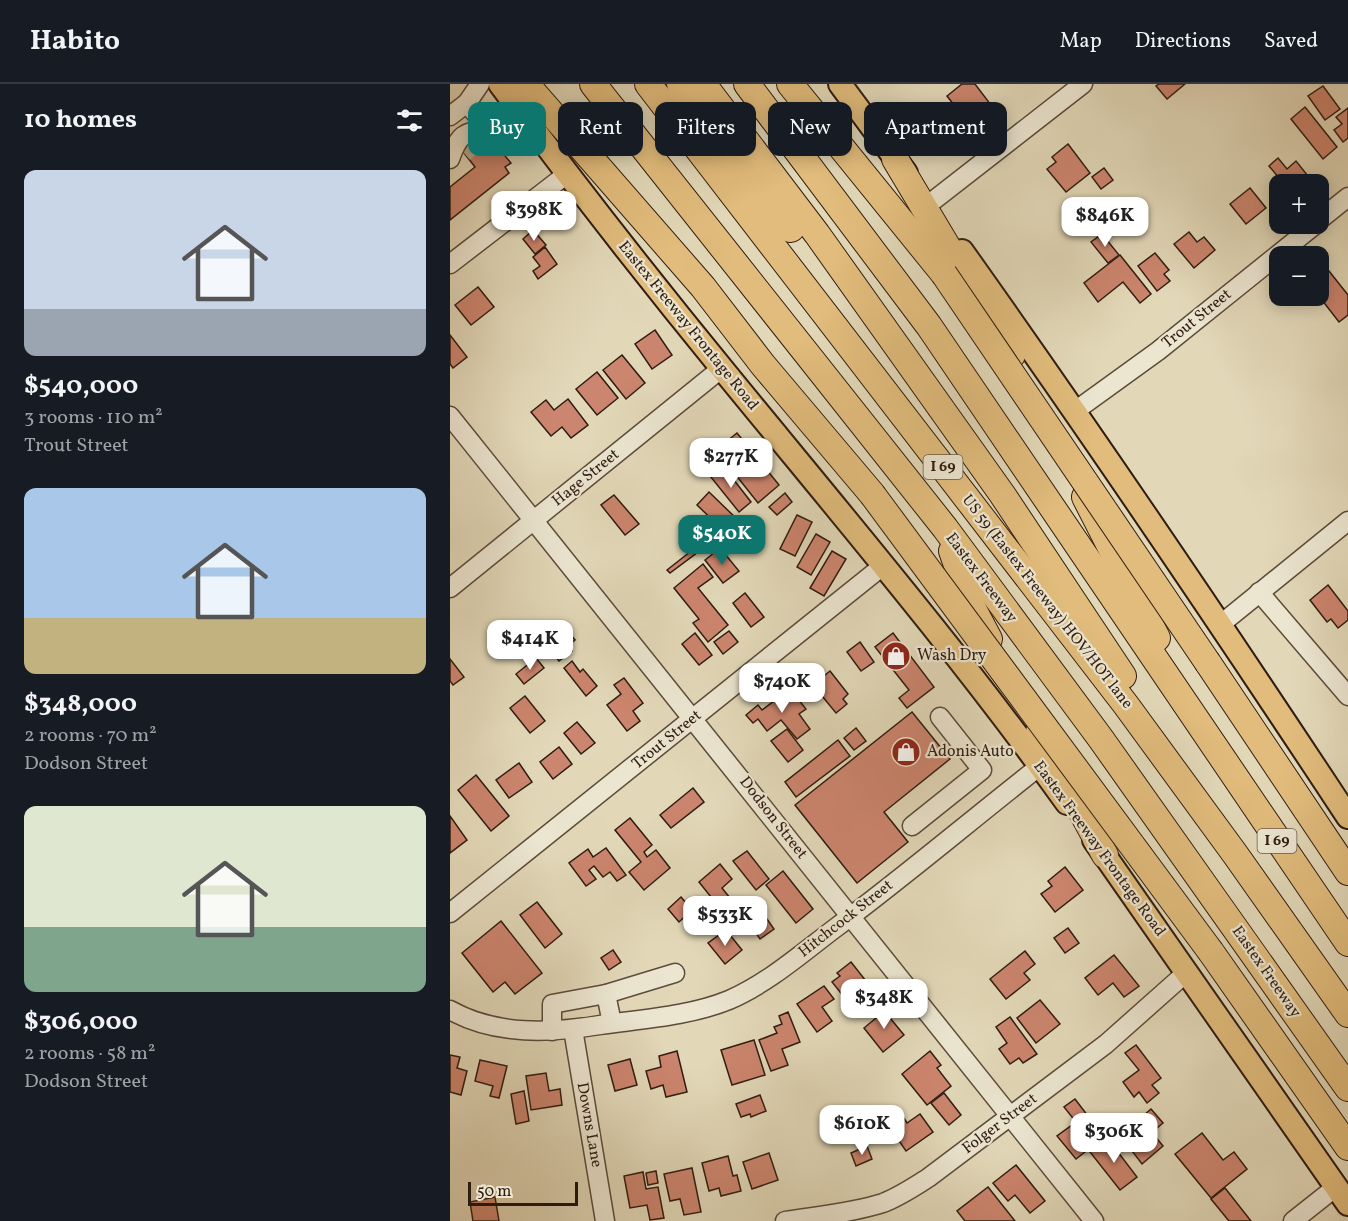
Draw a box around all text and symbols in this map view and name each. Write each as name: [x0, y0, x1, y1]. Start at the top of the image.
text: Habito: [30, 22, 120, 61]
text: Map: [1060, 27, 1102, 56]
text: Directions: [1135, 27, 1231, 56]
text: Saved: [1264, 27, 1318, 56]
text: 10 homes: [24, 102, 137, 138]
chip: Buy: [468, 102, 546, 156]
chip: Rent: [558, 102, 643, 156]
chip: Filters: [655, 102, 756, 156]
chip: New: [768, 102, 852, 156]
chip: Apartment: [864, 102, 1007, 156]
icon: filters: [393, 104, 426, 137]
map controls: [1269, 174, 1329, 306]
button: +: [1269, 174, 1329, 234]
pin: $398K: [492, 191, 576, 242]
text: $398K: [505, 196, 563, 224]
pin: $846K: [1063, 197, 1147, 248]
text: $846K: [1075, 202, 1135, 230]
icon: home: [171, 209, 279, 317]
street label: Eastex Freeway Frontage Road: [613, 237, 763, 415]
button: −: [1269, 246, 1329, 306]
street label: Trout Street: [1158, 284, 1237, 354]
text: $540,000: [24, 368, 138, 404]
text: 3 rooms · 110 m²: [24, 404, 163, 432]
text: Trout Street: [24, 432, 129, 460]
pin: $277K: [689, 438, 773, 489]
text: $277K: [704, 443, 758, 471]
street label: Hage Street: [548, 444, 625, 512]
road number: I 69: [924, 455, 962, 479]
street label: US 59 (Eastex Freeway) HOV/HOT lane: [956, 490, 1138, 714]
pin: $540K: [680, 515, 764, 566]
text: $540K: [692, 520, 752, 548]
icon: home: [171, 527, 279, 635]
street label: Eastex Freeway: [940, 528, 1022, 628]
pin: $414K: [488, 620, 572, 671]
text: $414K: [501, 625, 559, 653]
shop icon: Wash Dry: [880, 640, 912, 672]
place label: Wash Dry: [917, 645, 987, 667]
pin: $740K: [740, 663, 824, 714]
text: $740K: [753, 668, 811, 696]
text: $348,000: [24, 686, 137, 722]
street label: Trout Street: [628, 705, 707, 775]
text: 2 rooms · 70 m²: [24, 722, 157, 750]
shop icon: Adonis Auto: [890, 736, 922, 768]
place label: Adonis Auto: [927, 741, 1014, 763]
text: Dodson Street: [24, 750, 148, 778]
street label: Eastex Freeway Frontage Road: [1028, 757, 1170, 941]
street label: Dodson Street: [734, 772, 812, 864]
road number: I 69: [1258, 829, 1296, 853]
icon: home: [171, 845, 279, 953]
street label: Hitchcock Street: [794, 875, 898, 963]
pin: $533K: [683, 896, 767, 947]
text: $533K: [697, 901, 753, 929]
street label: Eastex Freeway: [1226, 922, 1306, 1023]
pin: $348K: [842, 979, 926, 1030]
text: $348K: [855, 984, 913, 1012]
text: $306,000: [24, 1004, 138, 1040]
text: 2 rooms · 58 m²: [24, 1040, 155, 1068]
text: Dodson Street: [24, 1068, 148, 1096]
street label: Downs Lane: [571, 1081, 607, 1169]
street label: Folger Street: [958, 1088, 1042, 1160]
pin: $610K: [820, 1105, 904, 1156]
text: $610K: [834, 1110, 890, 1138]
pin: $306K: [1072, 1113, 1156, 1164]
text: $306K: [1085, 1118, 1143, 1146]
scale bar: [468, 1179, 578, 1206]
text: 50 m: [477, 1181, 511, 1203]

